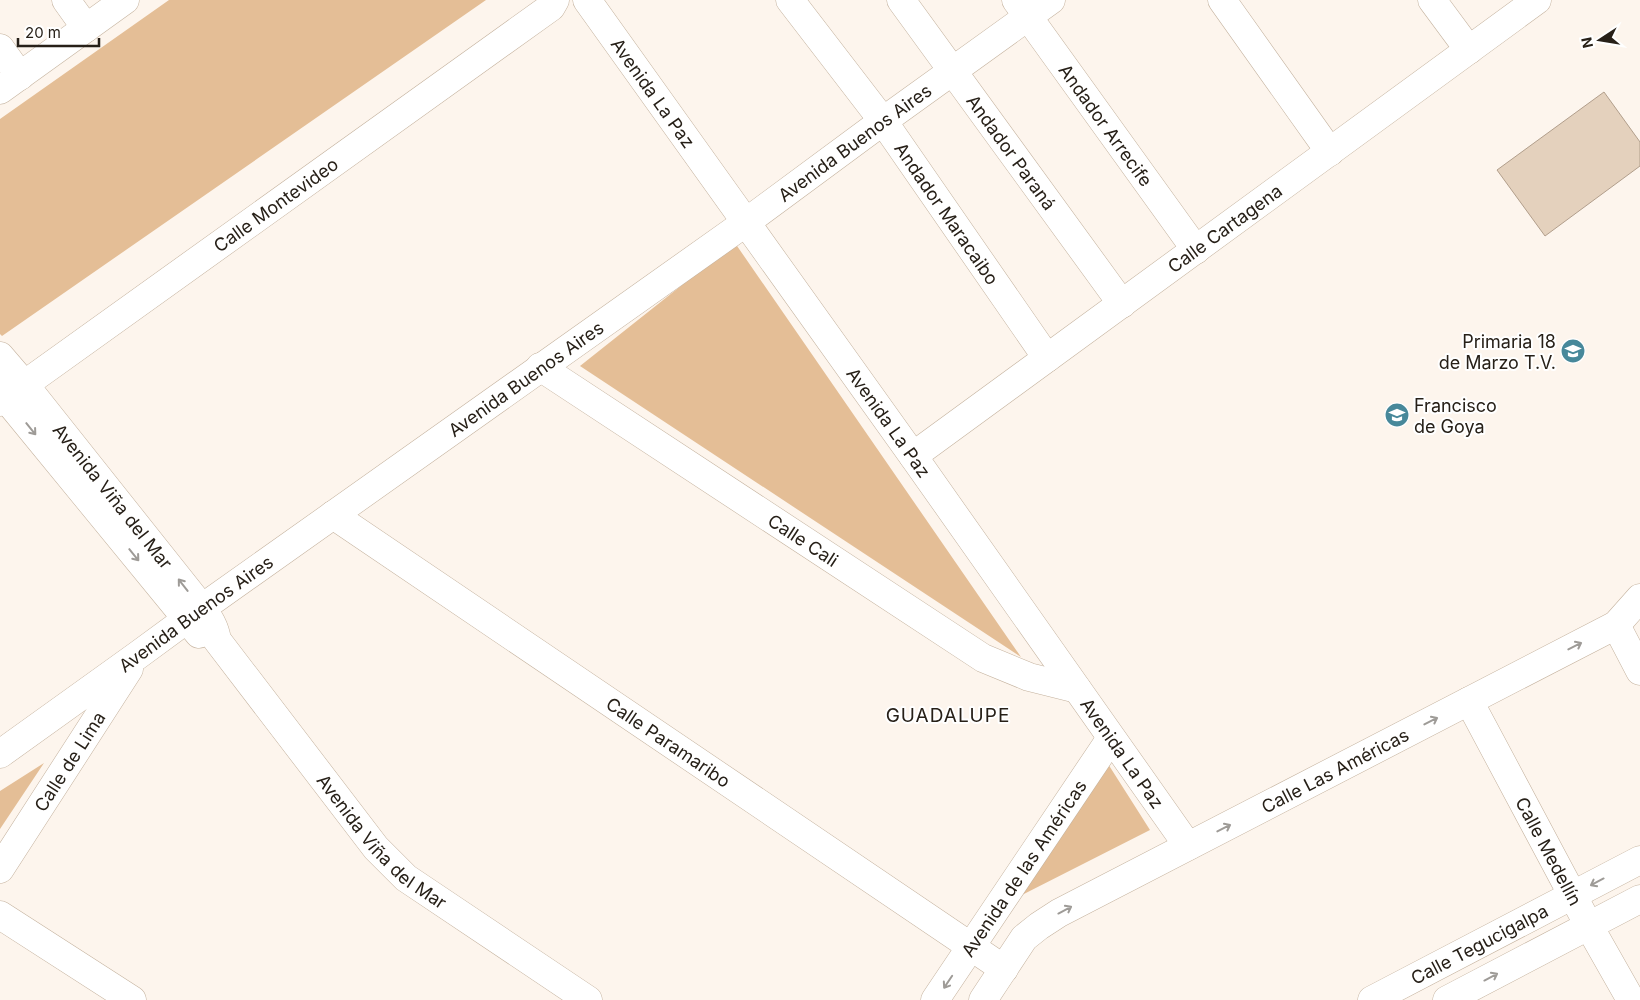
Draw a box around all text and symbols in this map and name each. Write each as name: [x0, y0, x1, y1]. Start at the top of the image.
scale bar: [18, 15, 99, 47]
north arrow: [1575, 15, 1625, 65]
text: 20 m: [25, 23, 61, 42]
street label: Avenida La Paz: [607, 34, 700, 152]
text: N: [1577, 36, 1596, 50]
street label: Andador Arrecife: [1055, 60, 1157, 190]
street label: Avenida Buenos Aires: [774, 79, 935, 206]
street label: Andador Paraná: [963, 90, 1060, 214]
street label: Andador Maracaibo: [891, 138, 1003, 288]
street label: Calle Montevideo: [209, 153, 342, 256]
street label: Calle Cartagena: [1163, 180, 1286, 277]
street label: Avenida Buenos Aires: [444, 316, 607, 441]
place label: Primaria 18 de Marzo T.V.: [1439, 331, 1556, 373]
school or university icon: Primaria 18 de Marzo T.V.: [1560, 338, 1586, 364]
street label: Avenida La Paz: [843, 363, 935, 481]
place label: Francisco de Goya: [1414, 395, 1497, 437]
school or university icon: Francisco de Goya: [1384, 402, 1410, 428]
street label: Avenida Viña del Mar: [49, 419, 177, 573]
one-way arrow: [25, 422, 36, 435]
street label: Calle Cali: [764, 509, 842, 571]
one-way arrow: [128, 548, 139, 561]
street label: Avenida Buenos Aires: [115, 551, 277, 676]
one-way arrow: [178, 578, 189, 591]
one-way arrow: [1568, 641, 1583, 651]
street label: Calle Paramaribo: [602, 693, 734, 791]
street label: Avenida La Paz: [1077, 694, 1168, 812]
district label: GUADALUPE: [886, 704, 1010, 727]
street label: Calle de Lima: [30, 708, 109, 815]
one-way arrow: [1423, 716, 1438, 725]
street label: Calle Las Américas: [1258, 724, 1412, 817]
street label: Avenida Viña del Mar: [313, 770, 451, 913]
street label: Avenida de las Américas: [957, 776, 1091, 960]
street label: Calle Medellín: [1512, 793, 1586, 909]
one-way arrow: [1217, 823, 1232, 833]
one-way arrow: [1590, 878, 1605, 887]
street label: Calle Tegucigalpa: [1407, 900, 1551, 988]
one-way arrow: [1057, 905, 1071, 915]
one-way arrow: [1483, 972, 1498, 982]
one-way arrow: [942, 974, 952, 988]

